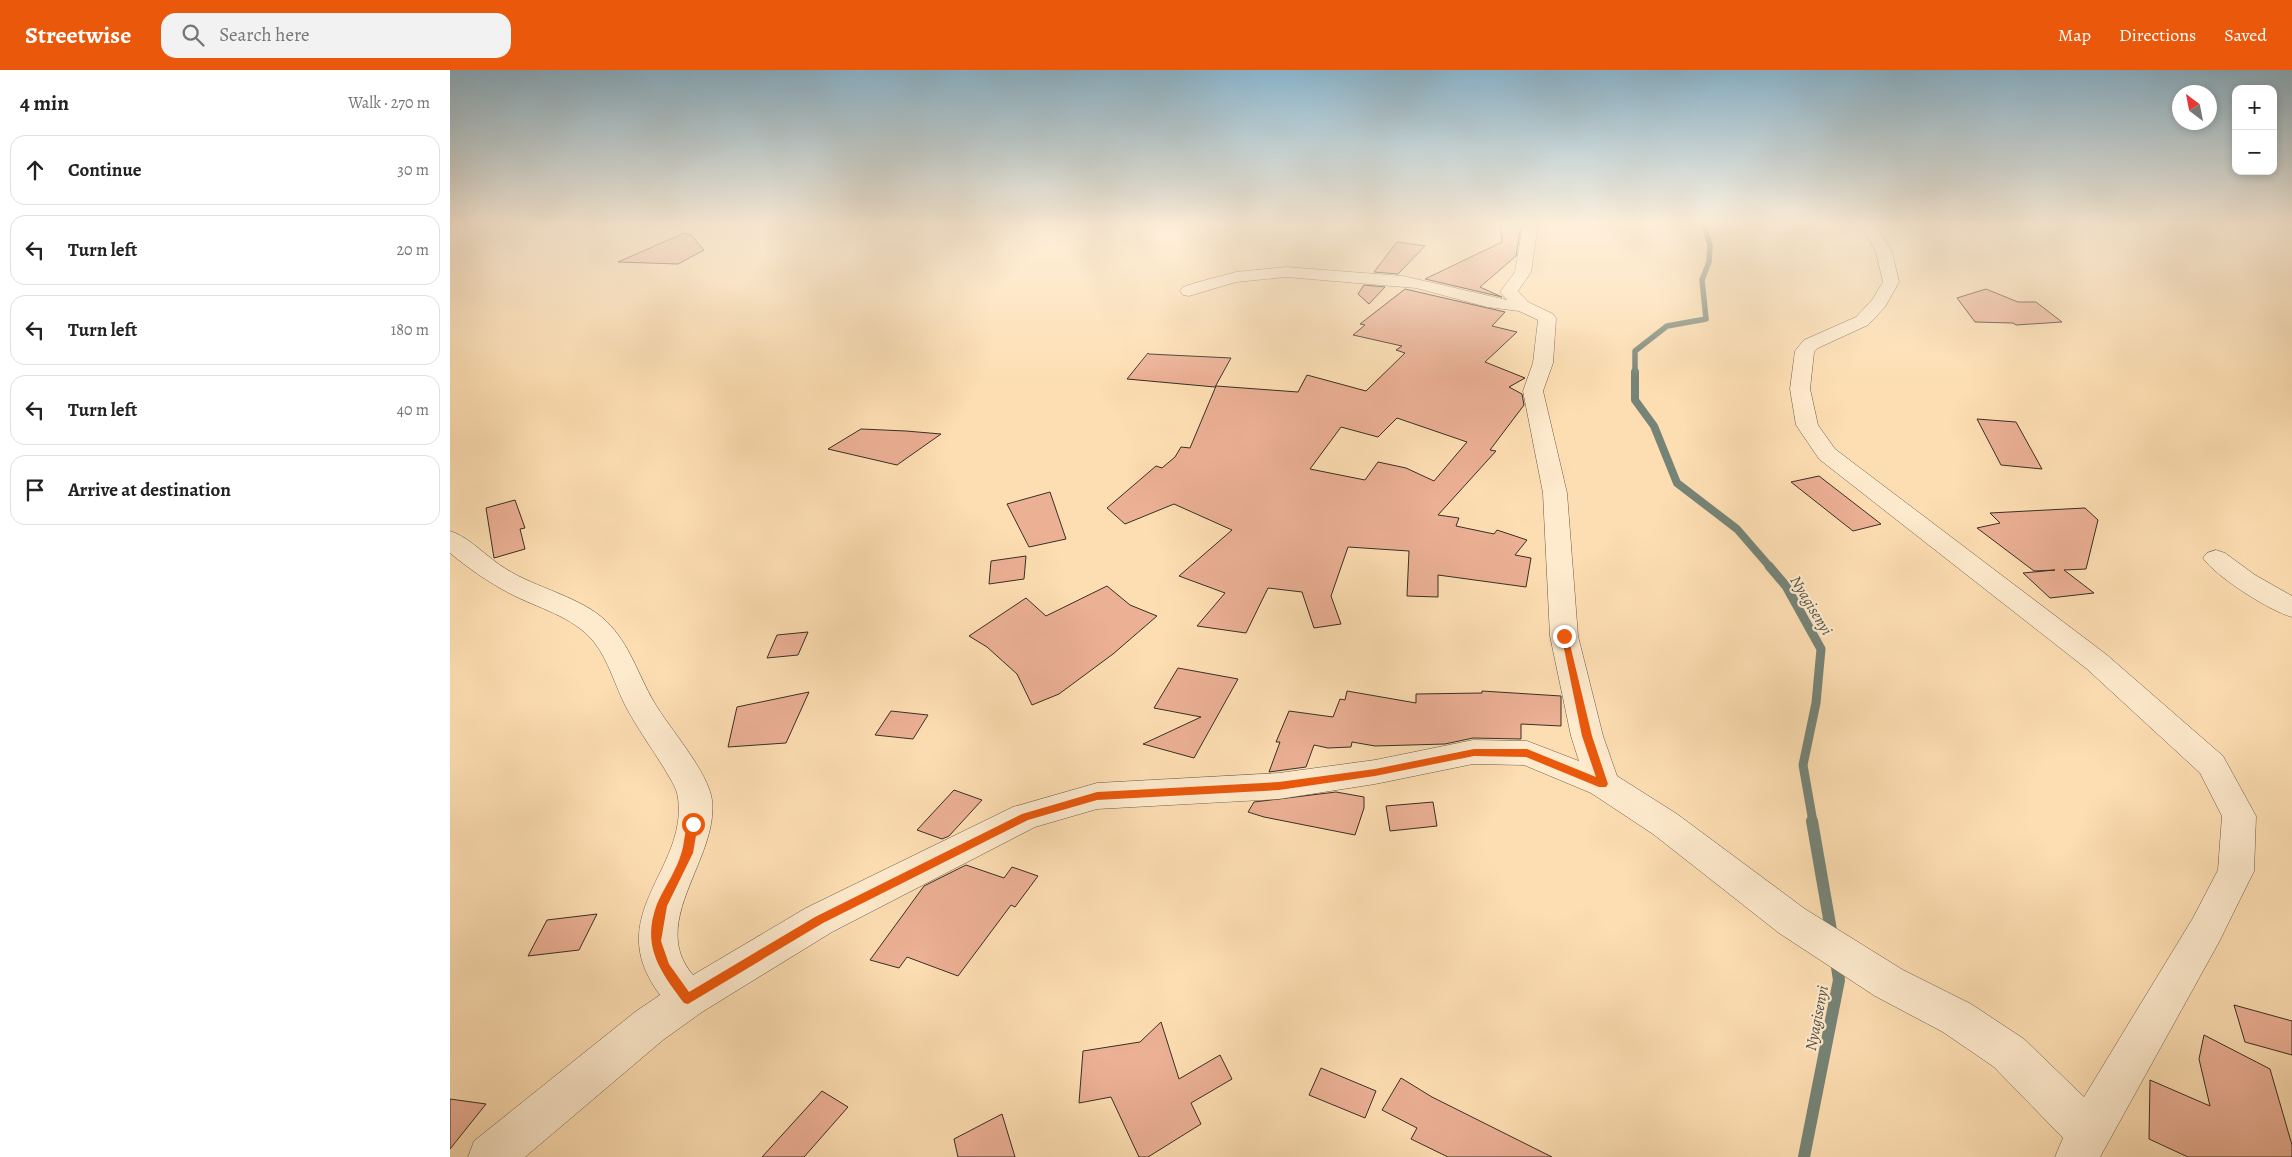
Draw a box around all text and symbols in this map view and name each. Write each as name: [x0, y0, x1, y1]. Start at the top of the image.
search box: [161, 13, 511, 58]
text: Streetwise: [25, 19, 131, 51]
icon: search: [179, 21, 207, 49]
text: Search here: [219, 22, 310, 48]
text: Map: [2058, 23, 2091, 47]
text: Directions: [2119, 23, 2196, 47]
text: Saved: [2224, 23, 2267, 47]
north arrow: [2172, 85, 2217, 130]
map controls: [2232, 85, 2277, 175]
button: +: [2232, 85, 2277, 130]
text: 4 min: [20, 89, 69, 117]
text: Walk · 270 m: [348, 92, 430, 114]
button: −: [2232, 130, 2277, 175]
icon: ahead: [21, 156, 49, 184]
text: Continue: [68, 157, 142, 183]
text: 30 m: [397, 159, 429, 181]
icon: left: [21, 236, 49, 264]
text: Turn left: [68, 237, 137, 263]
text: 20 m: [396, 239, 429, 261]
icon: left: [21, 316, 49, 344]
text: Turn left: [68, 317, 137, 343]
text: 180 m: [391, 319, 429, 341]
icon: left: [21, 396, 49, 424]
text: Turn left: [68, 397, 137, 423]
text: 40 m: [397, 399, 429, 421]
icon: arrive: [21, 476, 49, 504]
text: Arrive at destination: [68, 477, 231, 503]
water label: Nyagisenyi: [1785, 572, 1838, 639]
route end: [1553, 625, 1576, 648]
route start: [682, 813, 705, 836]
water label: Nyagisenyi: [1800, 984, 1834, 1053]

